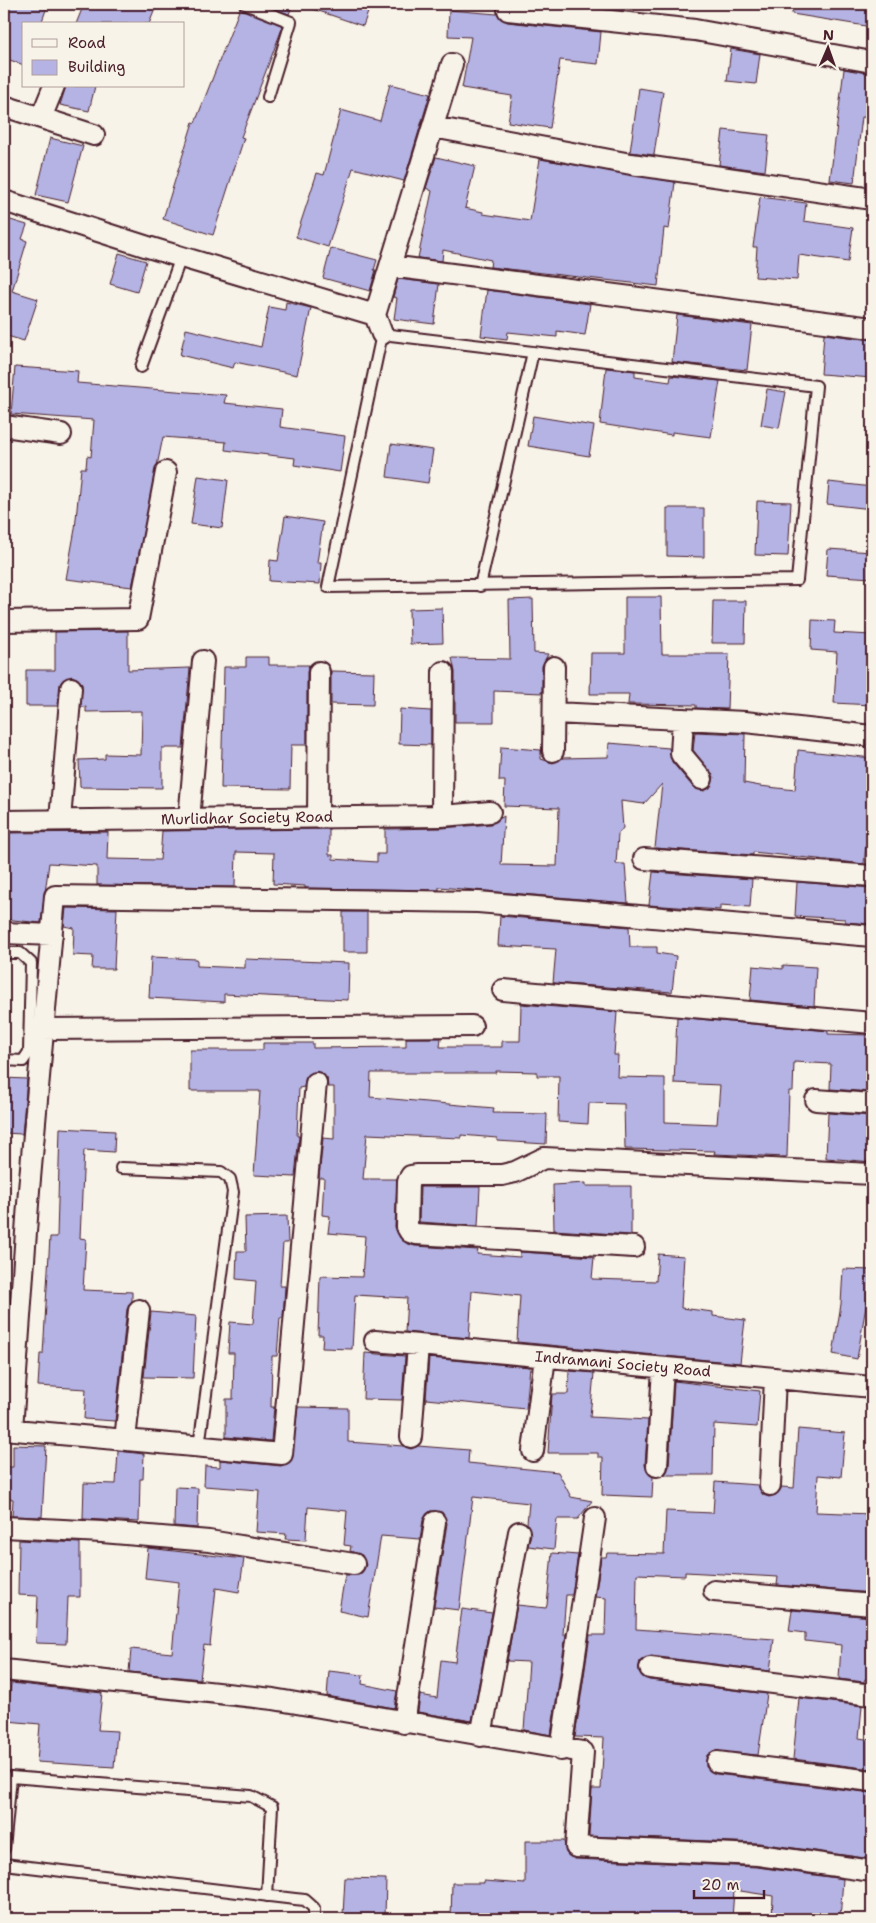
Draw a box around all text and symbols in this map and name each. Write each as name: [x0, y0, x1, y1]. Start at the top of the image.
legend: [22, 22, 185, 88]
north arrow: [804, 22, 854, 72]
text: N: [823, 26, 834, 44]
text: Road: [68, 33, 106, 53]
text: Building: [68, 57, 125, 77]
street label: Murlidhar Society Road: [161, 806, 334, 830]
street label: Indramani Society Road: [534, 1346, 712, 1382]
scale bar: [694, 1868, 764, 1900]
text: 20 m: [701, 1875, 740, 1895]

